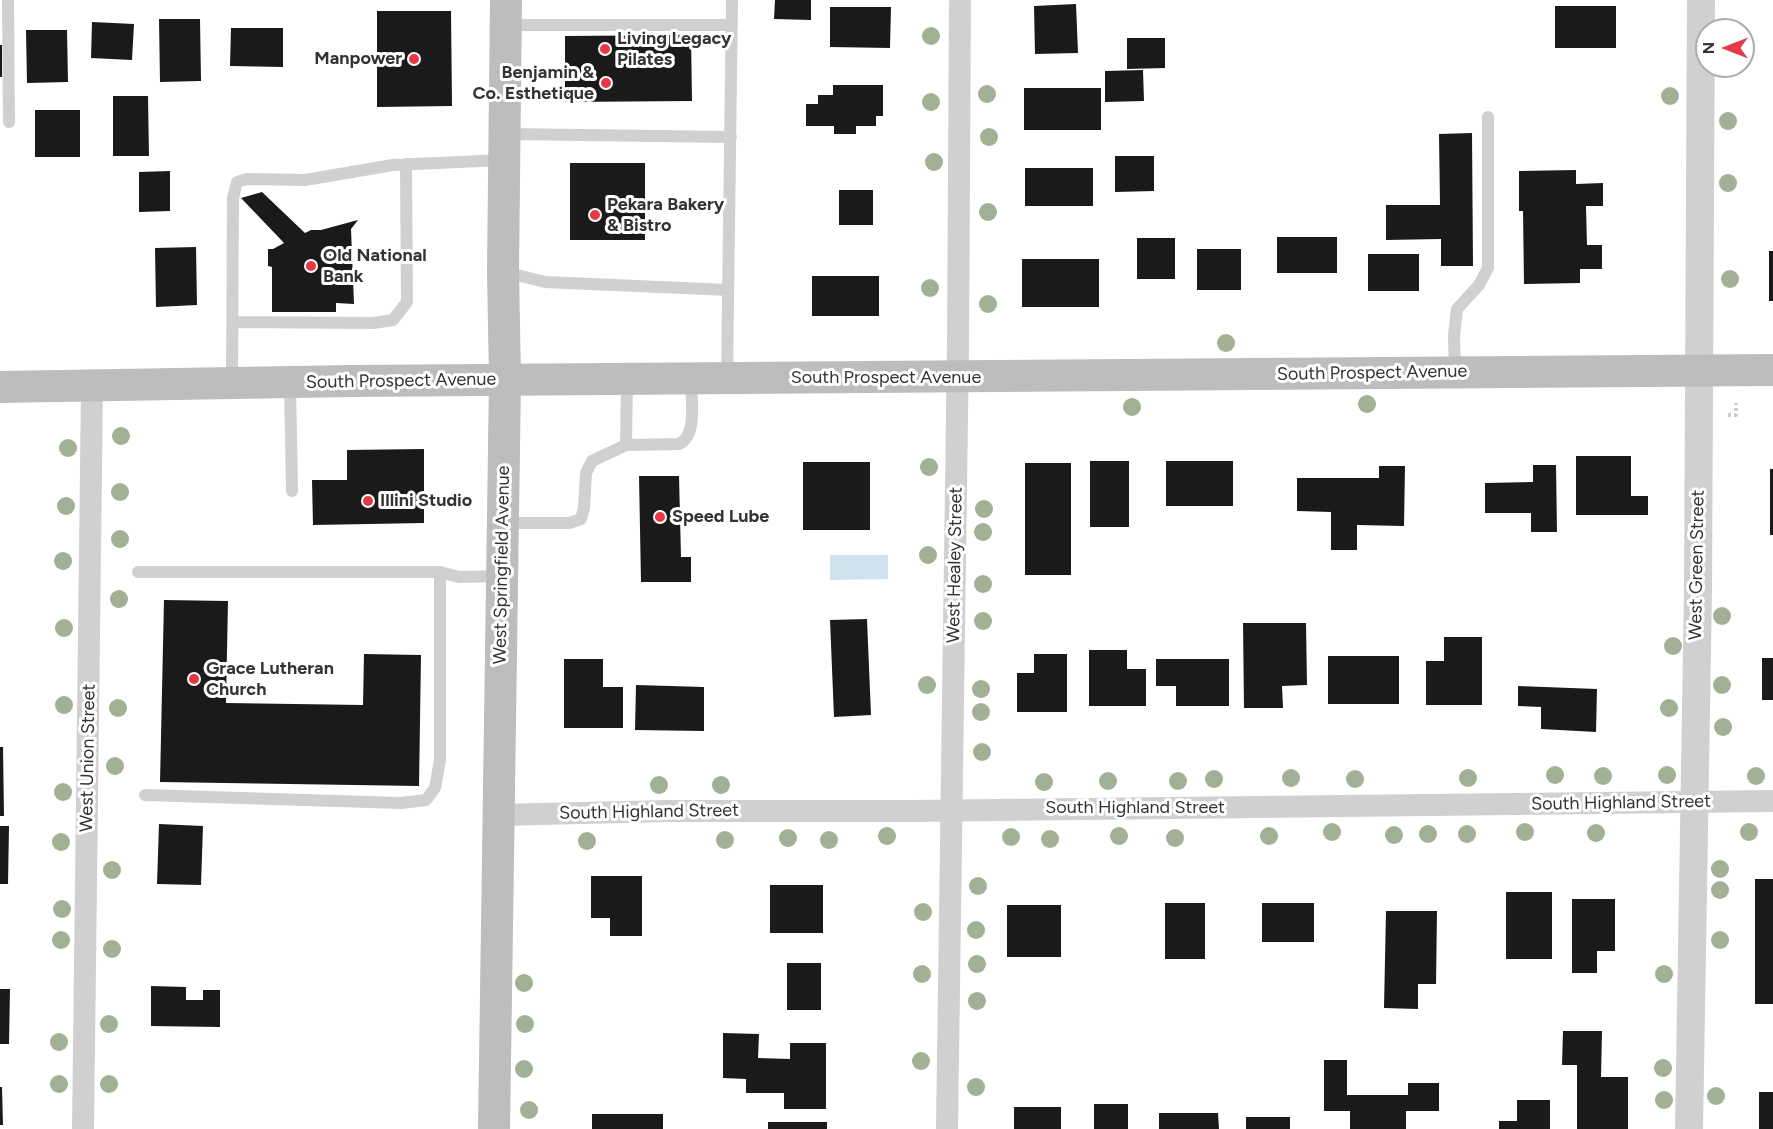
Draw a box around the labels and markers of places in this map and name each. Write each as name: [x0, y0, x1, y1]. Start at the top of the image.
place label: Living Legacy Pilates: [617, 28, 731, 70]
marker: Living Legacy Pilates: [598, 42, 612, 56]
place label: Manpower: [314, 48, 402, 70]
marker: Manpower: [407, 52, 421, 66]
place label: Benjamin & Co. Esthetique: [472, 62, 594, 104]
marker: Benjamin & Co. Esthetique: [599, 76, 613, 90]
place label: Pekara Bakery & Bistro: [607, 194, 724, 236]
marker: Pekara Bakery & Bistro: [588, 208, 602, 222]
place label: Old National Bank: [323, 245, 427, 288]
marker: Old National Bank: [304, 259, 318, 273]
place label: Illini Studio: [380, 490, 472, 512]
marker: Illini Studio: [361, 494, 375, 508]
place label: Speed Lube: [672, 506, 769, 528]
marker: Speed Lube: [653, 510, 667, 524]
place label: Grace Lutheran Church: [206, 658, 334, 700]
marker: Grace Lutheran Church: [187, 672, 201, 686]

